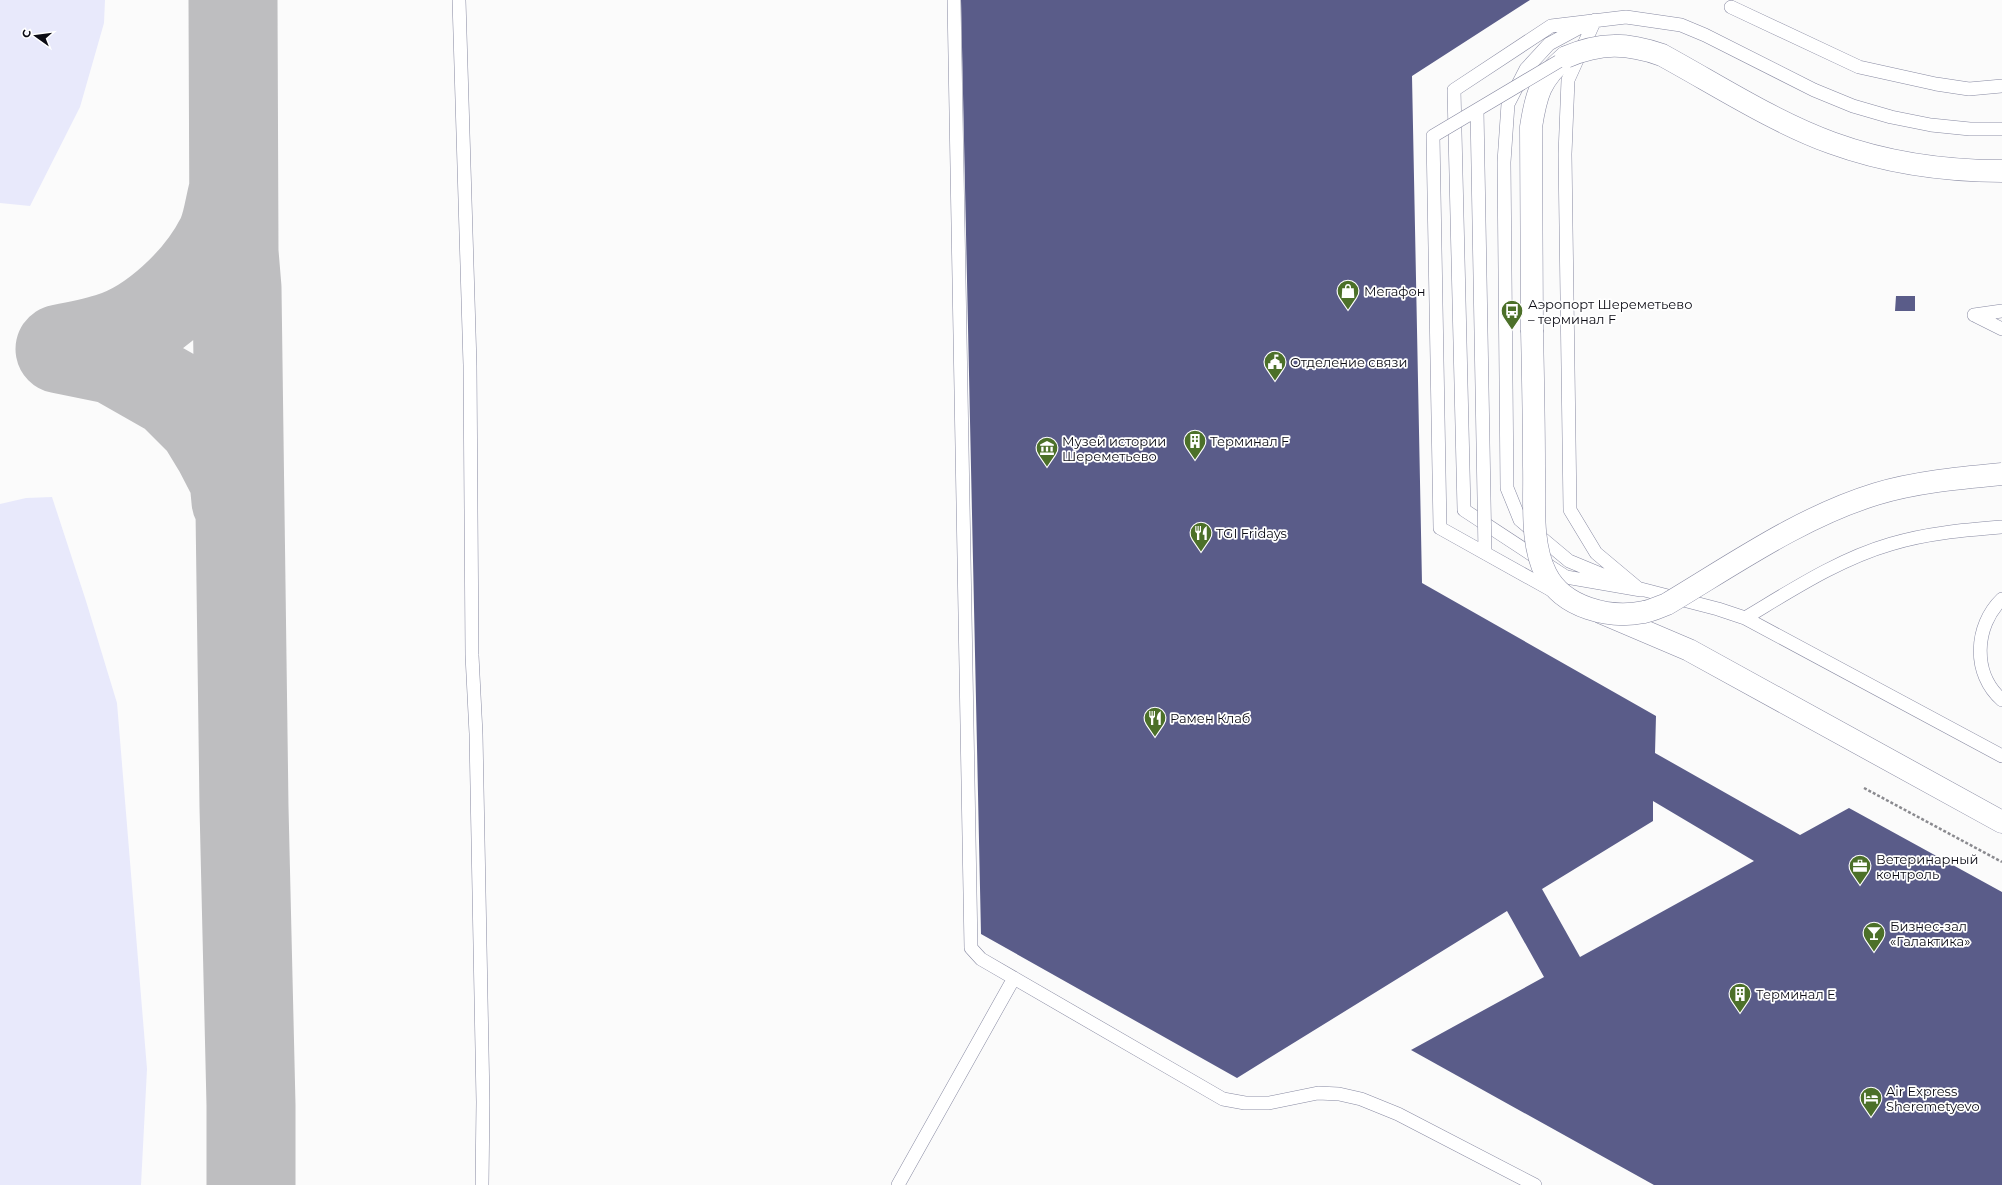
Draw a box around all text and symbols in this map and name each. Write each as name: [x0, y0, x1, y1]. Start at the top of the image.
north arrow: [16, 16, 56, 56]
text: С: [19, 28, 34, 39]
shop icon: Мегафон: [1335, 278, 1361, 311]
place label: Мегафон: [1364, 283, 1426, 299]
place label: Аэропорт Шереметьево – терминал F: [1528, 296, 1692, 327]
bus stop icon: Аэропорт Шереметьево – терминал F: [1499, 298, 1525, 331]
public building icon: Отделение связи: [1262, 349, 1288, 382]
place label: Отделение связи: [1290, 354, 1407, 370]
building icon: Терминал F: [1182, 428, 1208, 461]
place label: Музей истории Шереметьево: [1062, 433, 1166, 464]
place label: Терминал F: [1210, 433, 1289, 449]
museum icon: Музей истории Шереметьево: [1034, 435, 1060, 468]
restaurant icon: TGI Fridays: [1188, 520, 1214, 553]
place label: TGI Fridays: [1216, 525, 1287, 541]
restaurant icon: Рамен Клаб: [1142, 705, 1168, 738]
place label: Рамен Клаб: [1170, 710, 1250, 726]
place label: Ветеринарный контроль: [1876, 851, 1978, 882]
office icon: Ветеринарный контроль: [1847, 853, 1873, 886]
place label: Бизнес-зал «Галактика»: [1890, 918, 1970, 949]
bar icon: Бизнес-зал «Галактика»: [1861, 920, 1887, 953]
building icon: Терминал E: [1727, 981, 1753, 1014]
place label: Терминал E: [1756, 986, 1836, 1002]
place label: Air Express Sheremetyevo: [1886, 1083, 1980, 1114]
hotel icon: Air Express Sheremetyevo: [1858, 1085, 1884, 1118]

